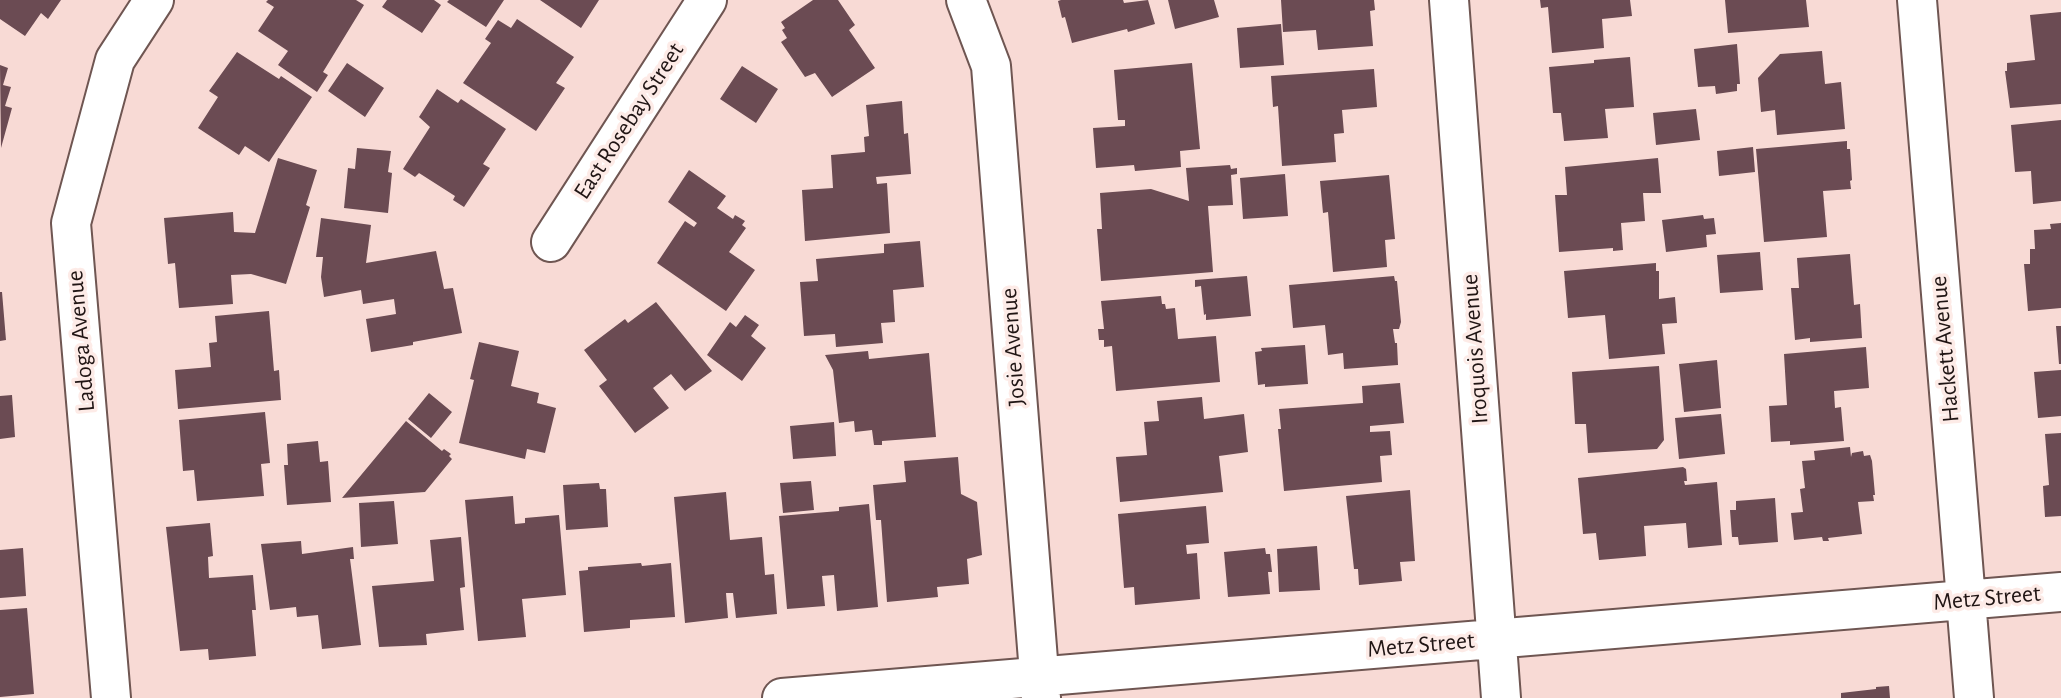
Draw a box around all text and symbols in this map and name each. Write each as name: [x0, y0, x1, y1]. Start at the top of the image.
street label: East Rosebay Street: [568, 37, 690, 205]
street label: Ladoga Avenue: [60, 269, 102, 413]
street label: Iroquois Avenue: [1455, 273, 1495, 425]
street label: Hackett Avenue: [1924, 274, 1966, 424]
street label: Josie Avenue: [995, 287, 1031, 407]
street label: Metz Street: [1932, 579, 2042, 617]
street label: Metz Street: [1366, 626, 1476, 664]

